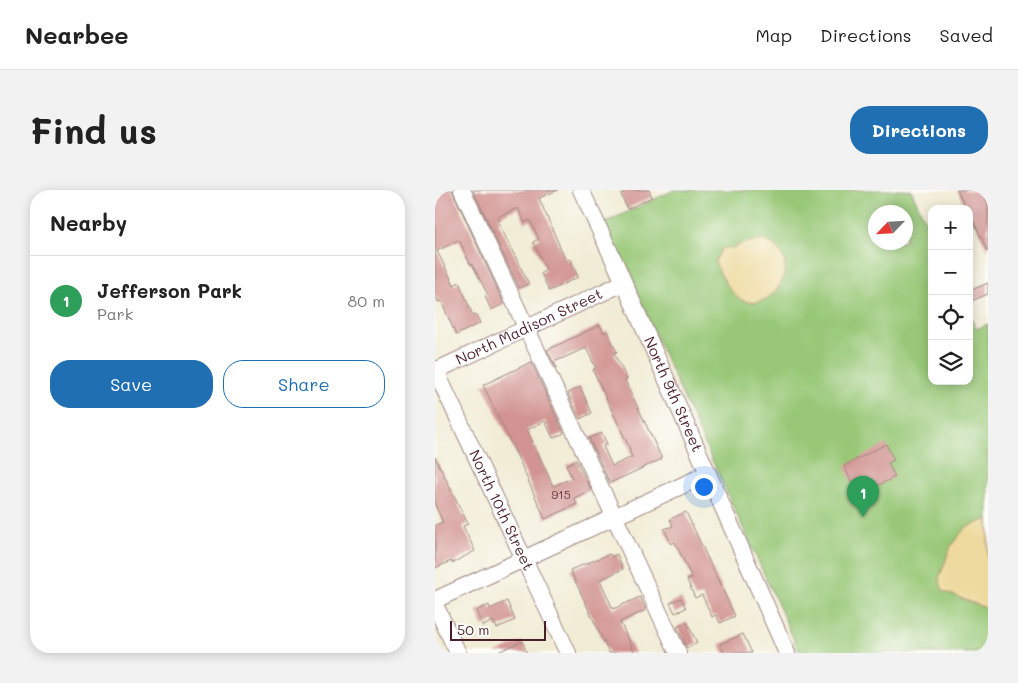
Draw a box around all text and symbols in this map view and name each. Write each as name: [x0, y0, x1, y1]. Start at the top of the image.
text: Nearbee: [25, 19, 129, 50]
text: Map: [755, 23, 792, 47]
text: Directions: [820, 23, 912, 47]
text: Saved: [940, 23, 993, 47]
button: Directions: [850, 106, 988, 154]
text: Find us: [30, 107, 157, 153]
north arrow: [868, 205, 913, 250]
map controls: [928, 205, 973, 385]
button: +: [928, 205, 973, 250]
text: Nearby: [50, 209, 127, 236]
button: −: [928, 250, 973, 295]
text: Jefferson Park: [97, 278, 242, 303]
street label: North Madison Street: [452, 283, 605, 369]
text: 1: [62, 290, 70, 311]
text: 80 m: [348, 290, 385, 311]
button: locate: [928, 295, 973, 340]
text: Park: [97, 303, 133, 324]
street label: North 9th Street: [640, 333, 708, 455]
button: layers: [928, 340, 973, 385]
button: Save: [50, 360, 213, 408]
button: Share: [223, 360, 385, 408]
street label: North 10th Street: [465, 446, 539, 573]
your location: [691, 474, 717, 500]
pin: 1: [847, 476, 879, 517]
house number: 915: [551, 486, 571, 502]
scale bar: [450, 618, 546, 641]
text: 50 m: [457, 620, 489, 639]

